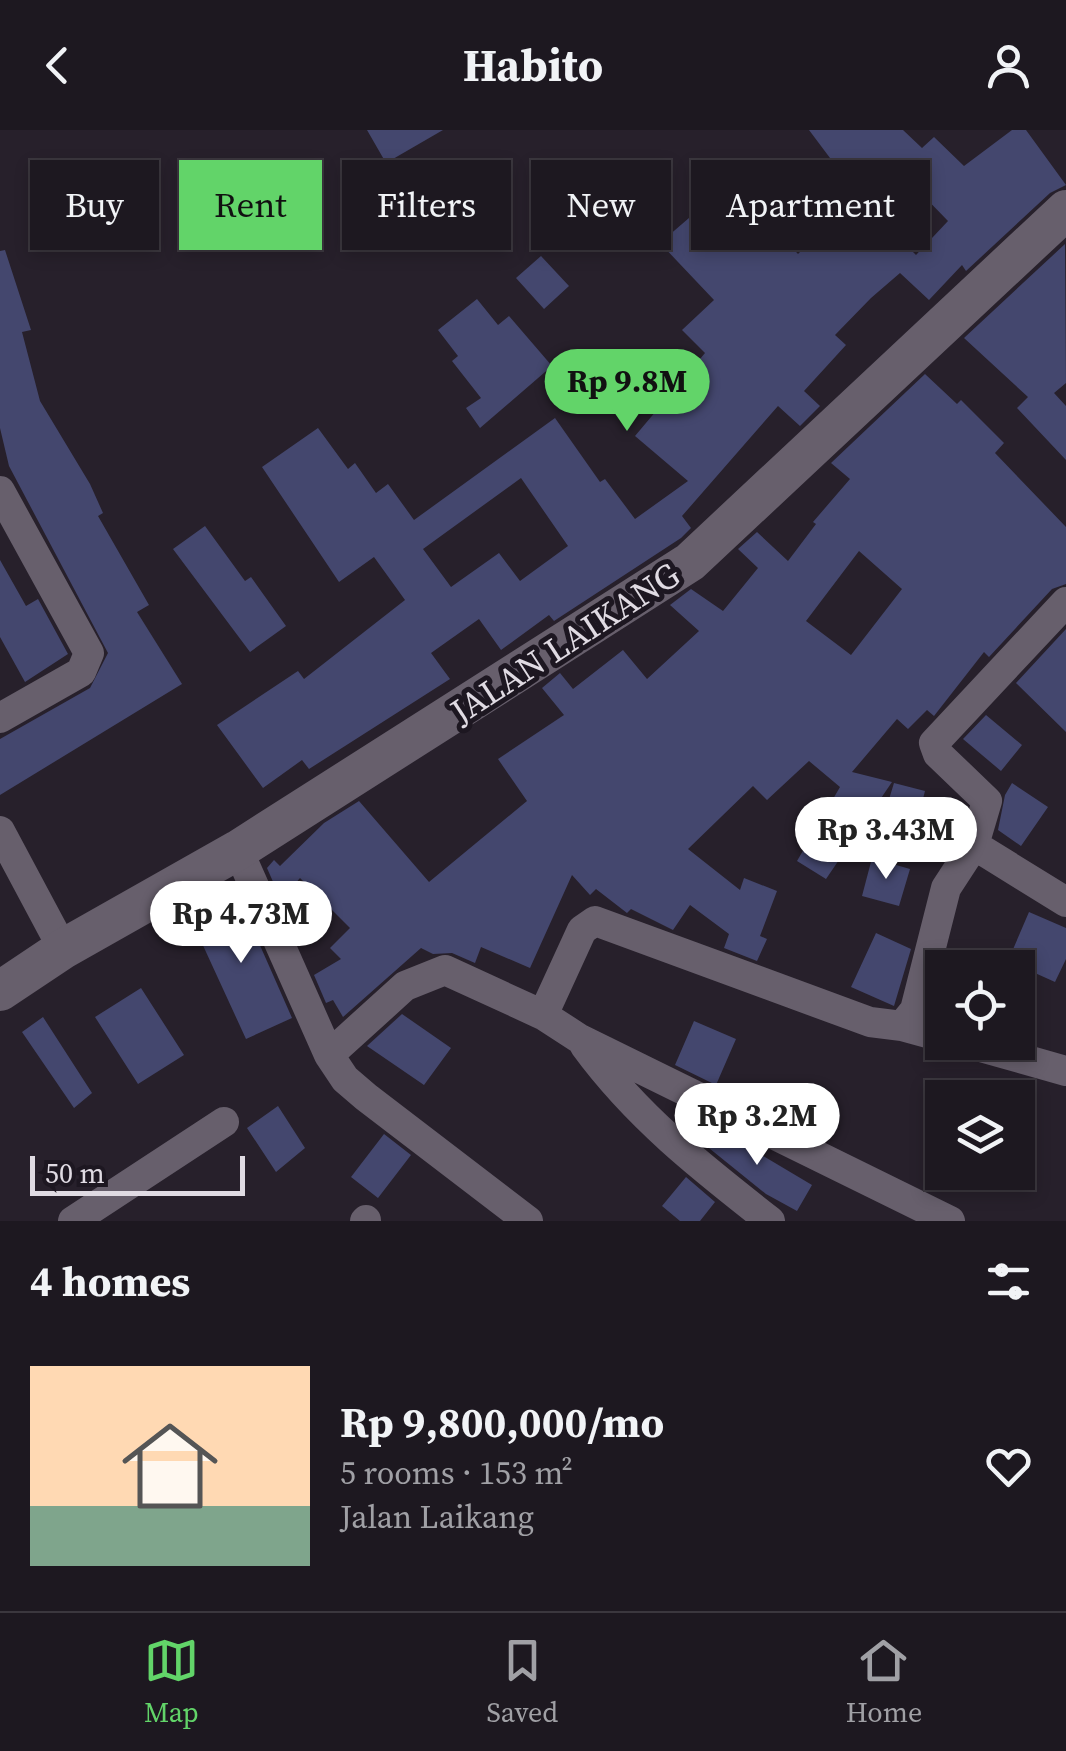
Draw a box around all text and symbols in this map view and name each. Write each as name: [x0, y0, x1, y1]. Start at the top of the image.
text: Habito: [463, 34, 603, 96]
icon: back: [30, 38, 85, 93]
icon: person: [981, 38, 1036, 93]
chip: Buy: [30, 160, 159, 250]
chip: Rent: [179, 160, 322, 250]
chip: Filters: [342, 160, 511, 250]
chip: New: [531, 160, 671, 250]
chip: Apartment: [691, 160, 930, 250]
pin: Rp 9.8M: [535, 349, 719, 434]
text: Rp 9.8M: [567, 359, 687, 403]
street label: JALAN LAIKANG: [440, 551, 689, 736]
pin: Rp 3.43M: [783, 797, 989, 882]
text: Rp 3.43M: [817, 807, 955, 851]
pin: Rp 4.73M: [138, 881, 344, 966]
text: Rp 4.73M: [172, 891, 310, 935]
map controls: [925, 950, 1035, 1190]
button: locate: [925, 950, 1035, 1060]
button: layers: [925, 1080, 1035, 1190]
pin: Rp 3.2M: [665, 1083, 849, 1168]
text: Rp 3.2M: [697, 1093, 817, 1137]
scale bar: [30, 1151, 245, 1196]
text: 50 m: [45, 1154, 105, 1192]
text: 4 homes: [30, 1252, 190, 1310]
icon: filters: [981, 1254, 1036, 1309]
text: Rp 9,800,000/mo: [340, 1393, 664, 1451]
icon: home: [110, 1406, 230, 1526]
icon: heart: [981, 1439, 1036, 1494]
text: 5 rooms · 153 m²: [340, 1451, 573, 1495]
text: Jalan Laikang: [340, 1495, 534, 1539]
tab: Map: [144, 1633, 199, 1731]
tab: Saved: [486, 1633, 558, 1731]
tab: Home: [846, 1633, 922, 1731]

